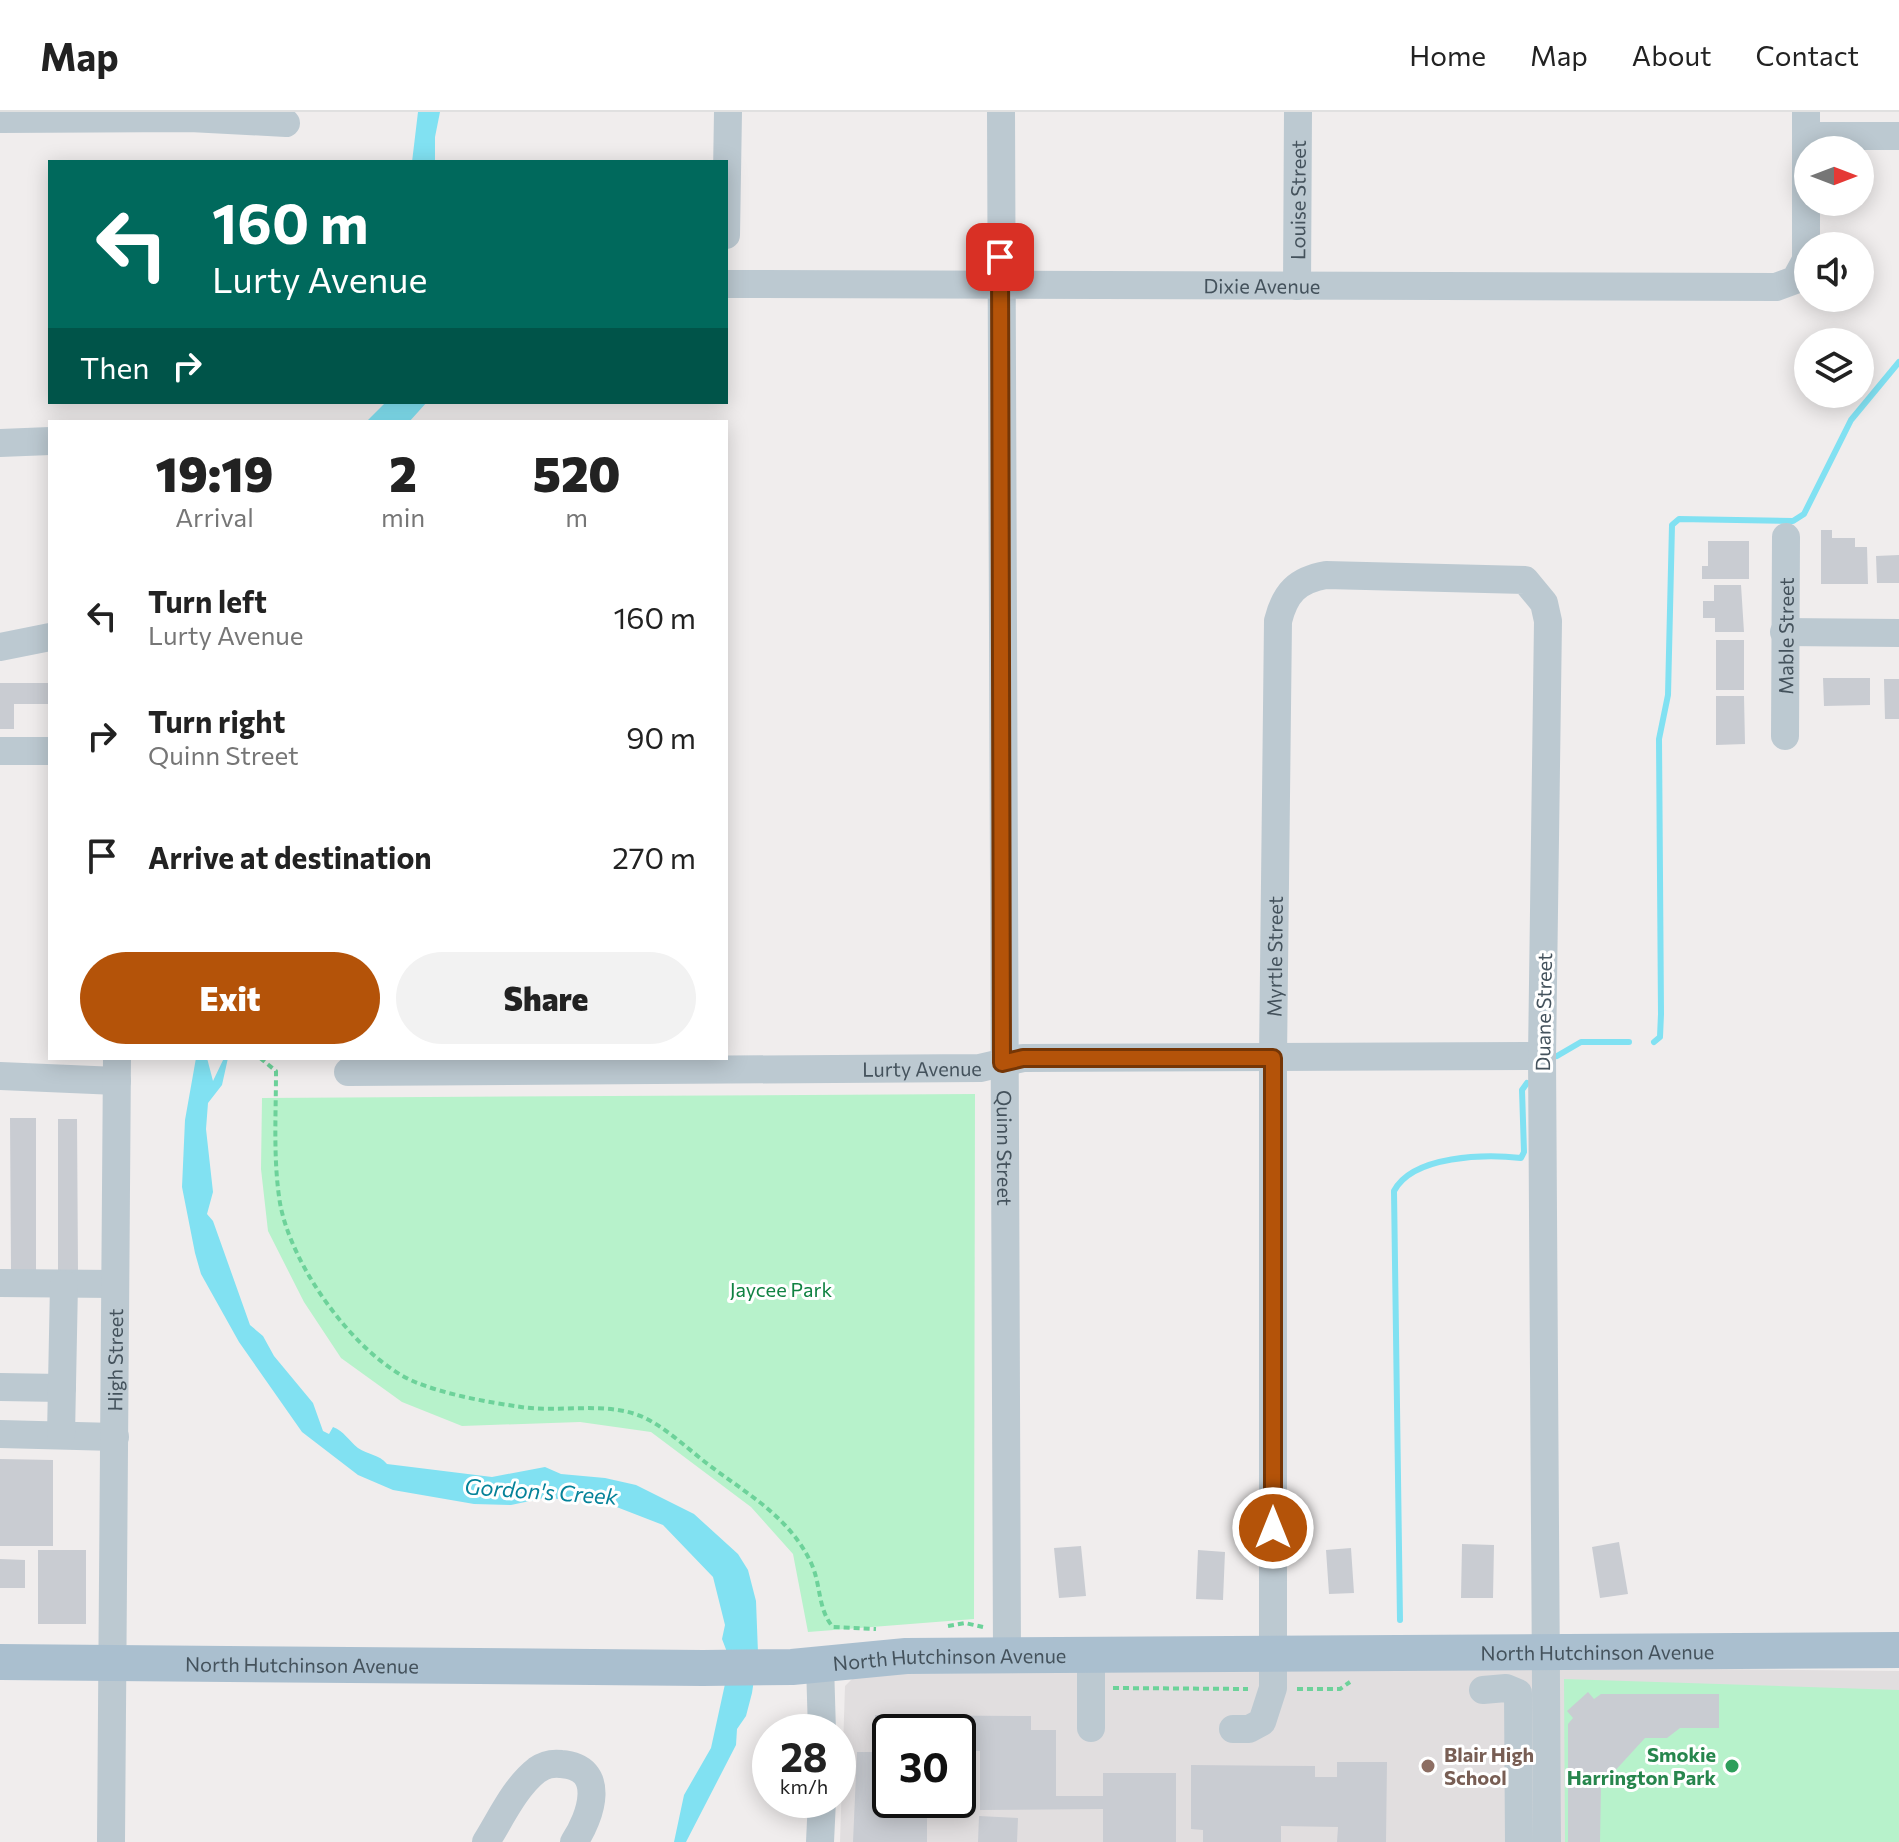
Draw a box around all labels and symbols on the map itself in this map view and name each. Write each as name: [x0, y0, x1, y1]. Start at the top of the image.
north arrow: [1794, 136, 1874, 216]
street label: Louise Street: [1285, 140, 1310, 260]
pin: [966, 223, 1034, 291]
street label: Dixie Avenue: [1204, 273, 1320, 298]
street label: Mable Street: [1773, 577, 1798, 695]
street label: Myrtle Street: [1261, 896, 1287, 1017]
street label: Duane Street: [1530, 952, 1556, 1072]
street label: Lurty Avenue: [862, 1056, 982, 1081]
street label: Quinn Street: [993, 1090, 1017, 1206]
park label: Jaycee Park: [730, 1277, 833, 1301]
street label: High Street: [102, 1308, 127, 1412]
water label: Gordon's Creek: [464, 1472, 620, 1510]
position arrow: [1231, 1486, 1315, 1570]
street label: North Hutchinson Avenue: [1480, 1639, 1714, 1665]
street label: North Hutchinson Avenue: [832, 1643, 1066, 1675]
street label: North Hutchinson Avenue: [185, 1652, 419, 1678]
speed limit sign: 30: [872, 1714, 976, 1818]
place label: Blair High School: [1444, 1742, 1534, 1789]
place label: Smokie Harrington Park: [1567, 1742, 1717, 1789]
marker: Blair High School: [1419, 1757, 1437, 1775]
marker: Smokie Harrington Park: [1723, 1757, 1741, 1775]

